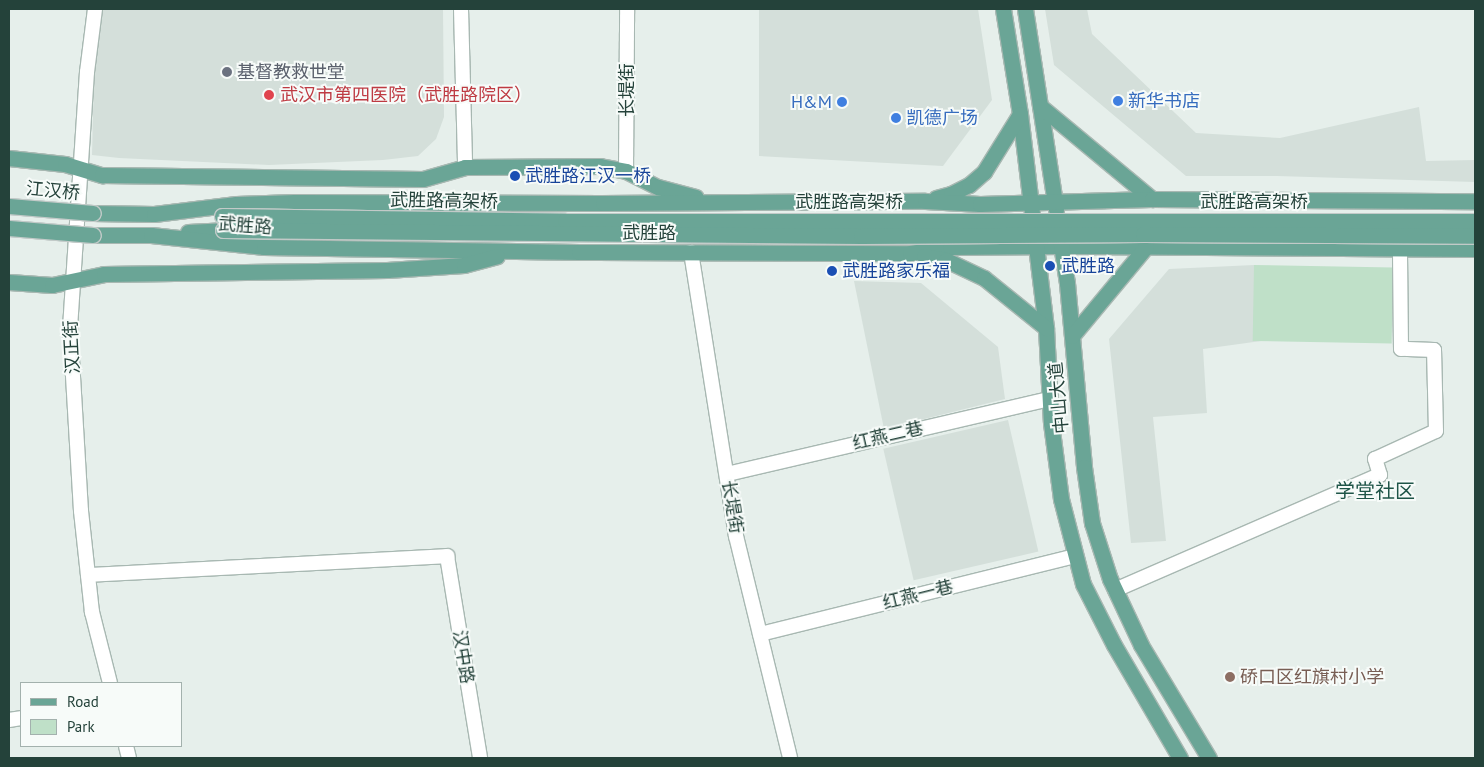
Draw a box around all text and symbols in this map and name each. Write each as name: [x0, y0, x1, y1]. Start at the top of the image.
place label: 基督教救世堂: [237, 61, 345, 83]
street label: 长堤街: [616, 63, 638, 117]
marker: 基督教救世堂: [221, 66, 233, 78]
place label: 武汉市第四医院（武胜路院区）: [280, 84, 532, 106]
marker: 武汉市第四医院（武胜路院区）: [262, 88, 276, 102]
place label: 新华书店: [1128, 90, 1200, 112]
place label: H&M: [791, 91, 832, 113]
marker: 新华书店: [1112, 95, 1124, 107]
marker: H&M: [836, 96, 848, 108]
place label: 凯德广场: [906, 107, 978, 129]
marker: 凯德广场: [890, 112, 902, 124]
place label: 武胜路江汉一桥: [525, 165, 651, 187]
marker: 武胜路江汉一桥: [509, 170, 521, 182]
street label: 江汉桥: [25, 178, 81, 204]
street label: 武胜路高架桥: [390, 189, 498, 213]
street label: 武胜路高架桥: [795, 191, 903, 213]
street label: 武胜路高架桥: [1200, 191, 1308, 213]
street label: 武胜路: [217, 213, 273, 239]
street label: 武胜路: [622, 222, 676, 244]
place label: 武胜路: [1061, 255, 1115, 277]
marker: 武胜路: [1043, 259, 1057, 273]
place label: 武胜路家乐福: [842, 260, 950, 282]
marker: 武胜路家乐福: [826, 265, 838, 277]
street label: 汉正街: [60, 319, 84, 375]
street label: 中山大道: [1045, 361, 1073, 435]
street label: 红燕二巷: [850, 417, 926, 455]
street label: 长堤街: [717, 479, 747, 535]
district label: 学堂社区: [1335, 479, 1415, 503]
street label: 红燕一巷: [880, 576, 956, 614]
street label: 汉中路: [448, 629, 478, 685]
place label: 硚口区红旗村小学: [1240, 666, 1384, 688]
marker: 硚口区红旗村小学: [1224, 671, 1236, 683]
legend: [20, 682, 182, 747]
text: Road: [67, 692, 99, 711]
text: Park: [67, 717, 95, 736]

